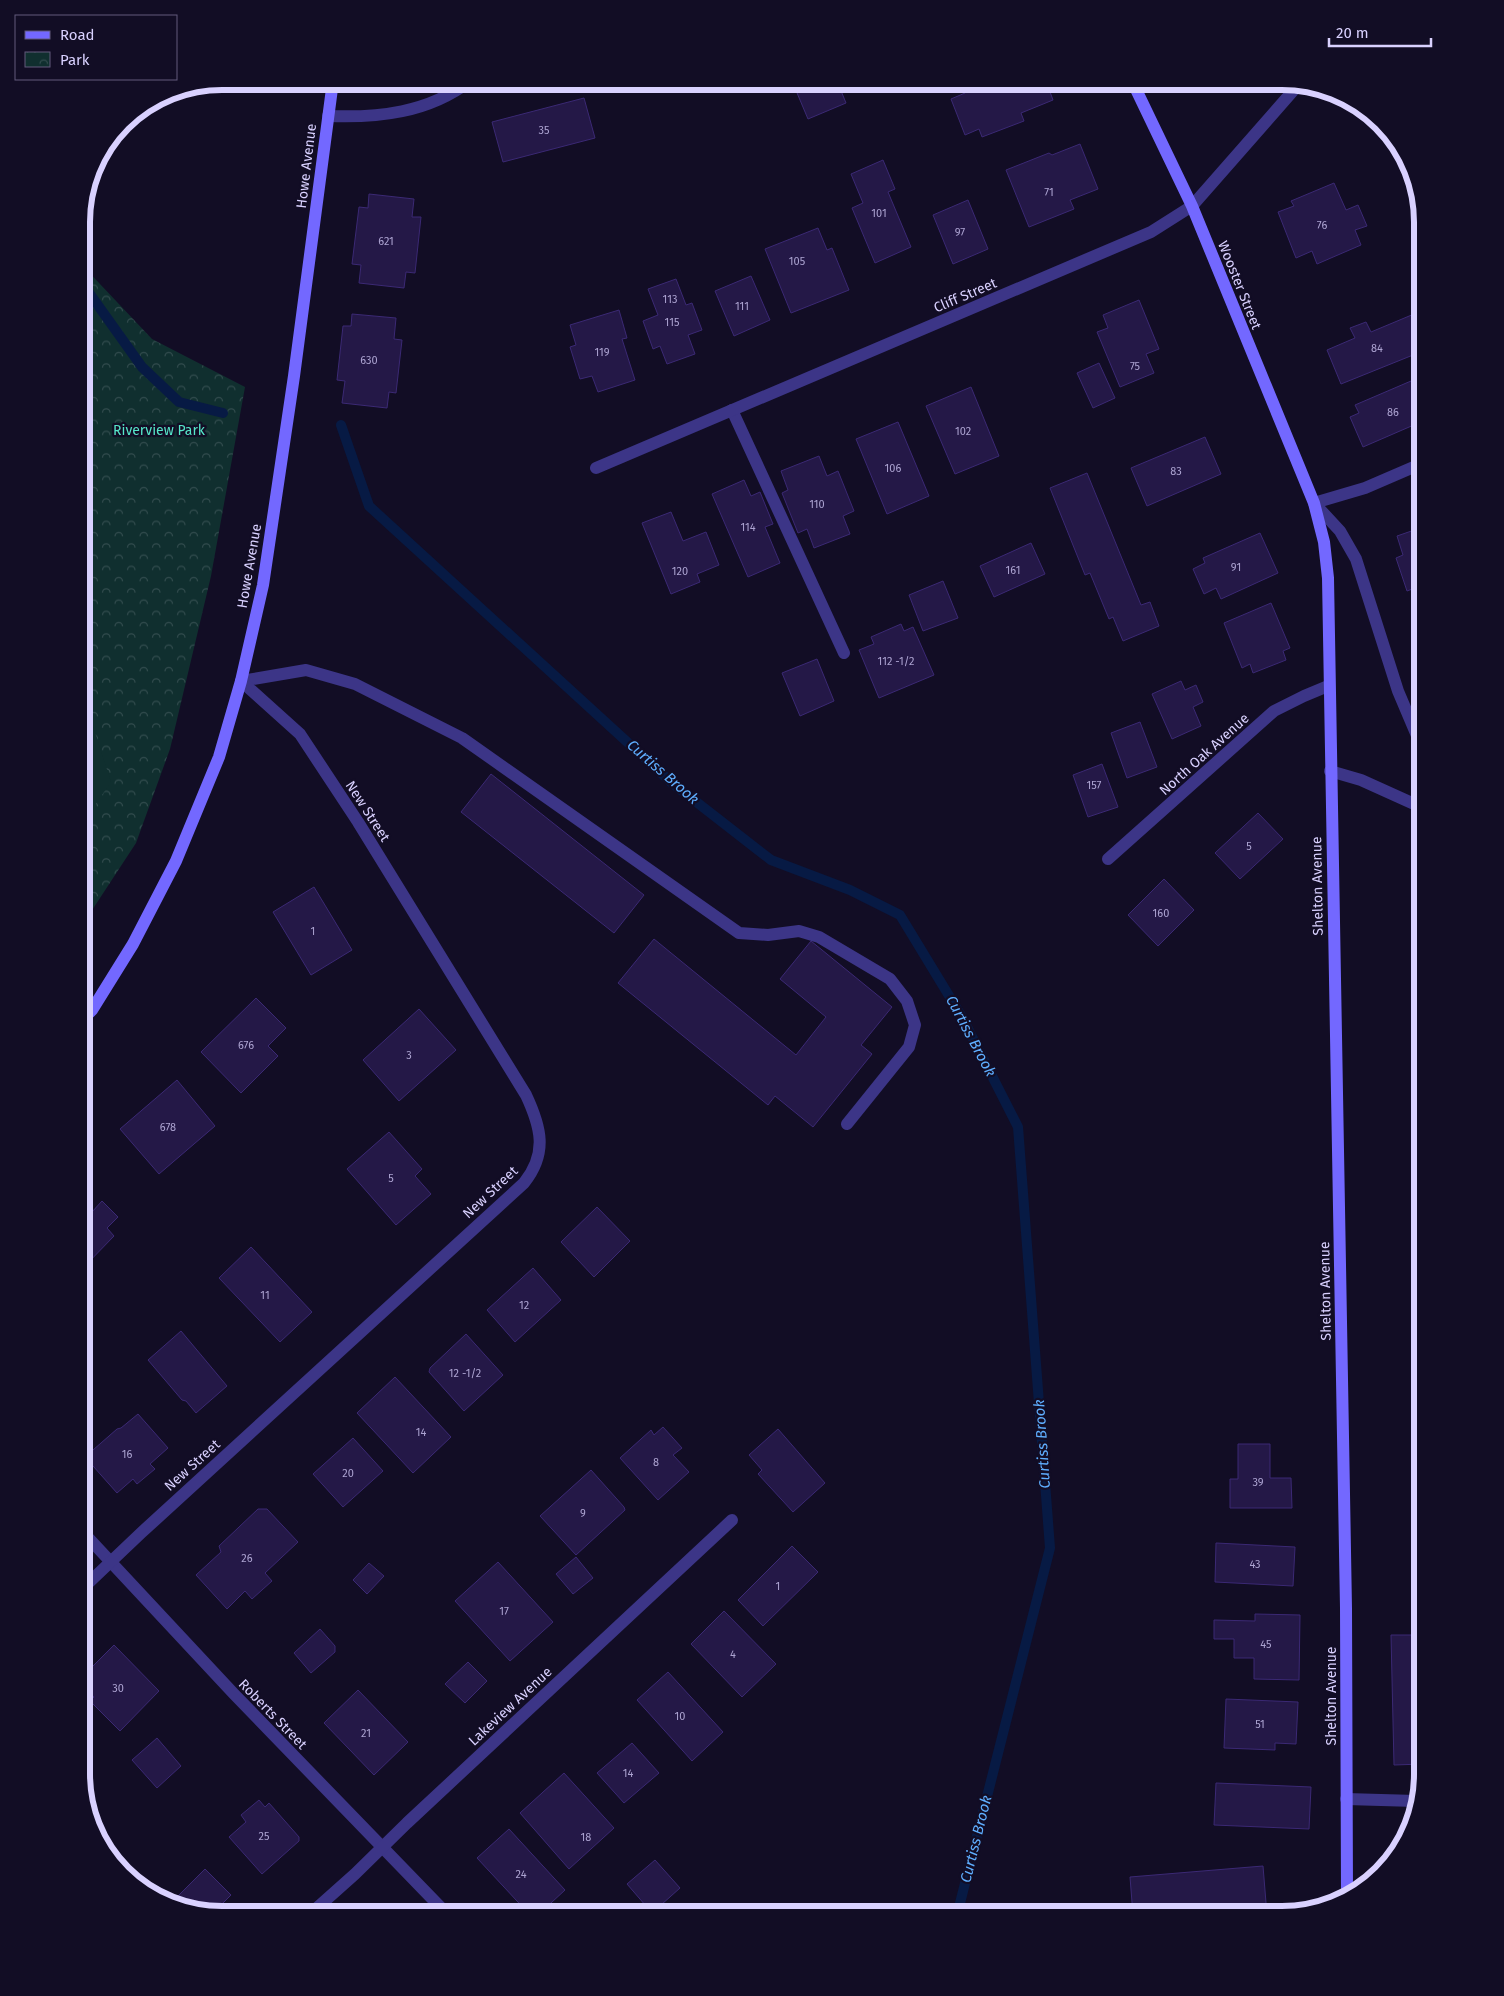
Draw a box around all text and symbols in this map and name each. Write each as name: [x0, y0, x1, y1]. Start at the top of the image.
legend: [15, 15, 178, 80]
scale bar: [1329, 15, 1432, 47]
text: 20 m: [1336, 24, 1369, 42]
text: Road: [60, 26, 95, 44]
text: Park: [60, 51, 90, 69]
street label: Howe Avenue: [293, 123, 320, 210]
house number: 35: [539, 124, 550, 137]
house number: 71: [1044, 186, 1054, 199]
house number: 101: [871, 207, 887, 220]
house number: 76: [1317, 219, 1327, 232]
house number: 97: [955, 226, 965, 239]
house number: 621: [378, 235, 394, 248]
street label: Wooster Street: [1214, 238, 1265, 333]
house number: 105: [789, 255, 806, 268]
street label: Cliff Street: [931, 274, 1000, 316]
house number: 113: [663, 293, 677, 306]
house number: 111: [735, 300, 749, 313]
house number: 115: [665, 316, 680, 329]
house number: 84: [1371, 342, 1383, 355]
house number: 119: [594, 346, 610, 359]
house number: 630: [360, 354, 378, 367]
house number: 75: [1130, 360, 1141, 373]
house number: 86: [1387, 406, 1399, 419]
park label: Riverview Park: [113, 422, 206, 439]
house number: 102: [955, 425, 971, 438]
house number: 106: [885, 462, 902, 475]
house number: 83: [1170, 465, 1182, 478]
house number: 110: [809, 498, 825, 511]
house number: 114: [740, 521, 756, 534]
street label: Howe Avenue: [234, 522, 265, 610]
house number: 91: [1231, 561, 1241, 574]
house number: 161: [1006, 564, 1020, 577]
house number: 120: [672, 565, 688, 578]
house number: 112 -1/2: [878, 655, 914, 668]
street label: North Oak Avenue: [1156, 710, 1253, 799]
water label: Curtiss Brook: [623, 736, 703, 808]
street label: New Street: [342, 778, 394, 846]
house number: 157: [1087, 779, 1102, 792]
street label: Shelton Avenue: [1308, 836, 1327, 936]
house number: 5: [1246, 840, 1252, 853]
house number: 160: [1153, 907, 1169, 920]
house number: 1: [311, 925, 315, 938]
water label: Curtiss Brook: [942, 992, 1000, 1080]
house number: 676: [238, 1039, 254, 1052]
house number: 3: [406, 1049, 412, 1062]
house number: 678: [160, 1121, 176, 1134]
street label: New Street: [459, 1162, 522, 1222]
house number: 5: [388, 1172, 394, 1185]
street label: Shelton Avenue: [1316, 1241, 1335, 1341]
house number: 11: [260, 1289, 270, 1302]
house number: 12: [519, 1299, 529, 1312]
house number: 12 -1/2: [449, 1367, 481, 1380]
water label: Curtiss Brook: [1030, 1399, 1054, 1489]
house number: 14: [416, 1426, 426, 1439]
street label: New Street: [161, 1435, 224, 1495]
house number: 16: [122, 1448, 132, 1461]
house number: 8: [653, 1456, 659, 1469]
house number: 20: [342, 1467, 354, 1480]
house number: 39: [1252, 1476, 1264, 1489]
house number: 9: [580, 1507, 586, 1520]
house number: 26: [241, 1552, 253, 1565]
house number: 43: [1249, 1558, 1261, 1571]
house number: 1: [776, 1580, 780, 1593]
house number: 17: [499, 1605, 509, 1618]
house number: 45: [1260, 1638, 1272, 1651]
street label: Shelton Avenue: [1323, 1647, 1340, 1745]
house number: 4: [730, 1648, 736, 1661]
street label: Lakeview Avenue: [465, 1663, 556, 1749]
street label: Roberts Street: [235, 1676, 311, 1754]
house number: 30: [112, 1682, 124, 1695]
house number: 10: [675, 1710, 685, 1723]
house number: 51: [1255, 1718, 1265, 1731]
house number: 21: [361, 1727, 371, 1740]
house number: 14: [623, 1767, 633, 1780]
water label: Curtiss Brook: [956, 1793, 996, 1885]
house number: 25: [259, 1830, 270, 1843]
house number: 18: [581, 1831, 591, 1844]
house number: 24: [516, 1868, 527, 1881]

